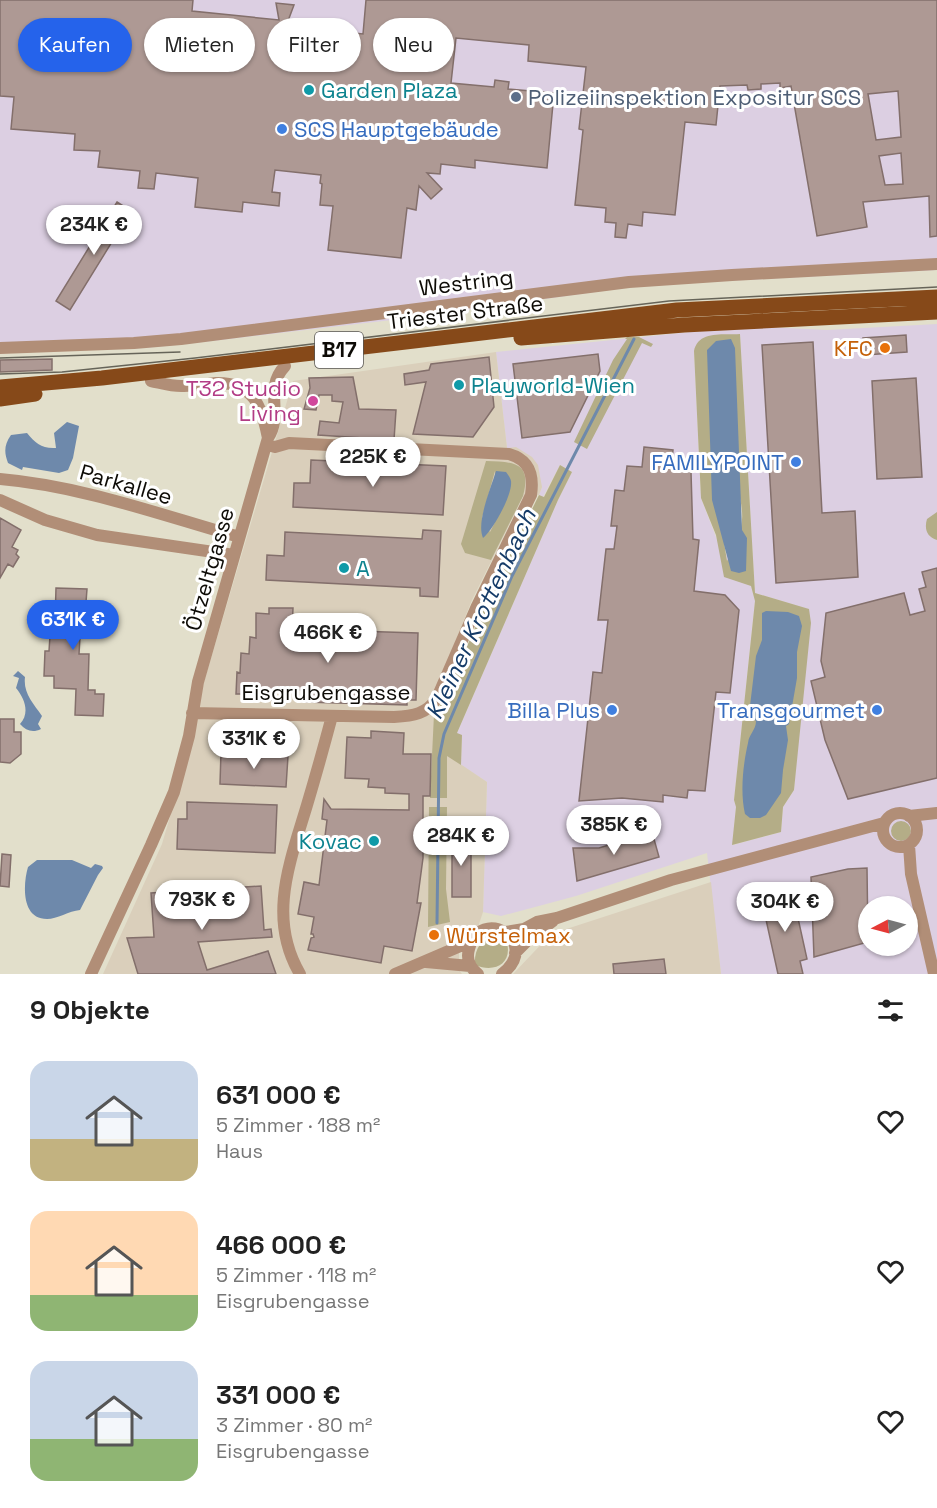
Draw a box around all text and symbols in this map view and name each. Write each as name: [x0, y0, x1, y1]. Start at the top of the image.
chip: Kaufen: [18, 18, 132, 72]
chip: Mieten: [144, 18, 255, 72]
chip: Filter: [267, 18, 361, 72]
chip: Neu: [373, 18, 454, 72]
place label: Garden Plaza: [321, 76, 458, 104]
marker: Garden Plaza: [302, 83, 316, 97]
place label: Polizeiinspektion Expositur SCS: [528, 83, 861, 111]
marker: Polizeiinspektion Expositur SCS: [509, 90, 523, 104]
place label: SCS Hauptgebäude: [294, 115, 499, 143]
marker: SCS Hauptgebäude: [275, 122, 289, 136]
pin: 234K €: [45, 205, 143, 256]
text: 234K €: [60, 211, 128, 237]
street label: Westring: [417, 262, 515, 302]
street label: Triester Straße: [385, 289, 545, 335]
road number: B17: [315, 332, 363, 368]
place label: KFC: [834, 334, 873, 362]
marker: KFC: [878, 341, 892, 355]
place label: Playworld-Wien: [471, 371, 635, 399]
place label: T32 Studio Living: [186, 374, 301, 427]
marker: Playworld-Wien: [452, 378, 466, 392]
marker: T32 Studio Living: [306, 394, 320, 408]
pin: 225K €: [324, 437, 422, 488]
text: 225K €: [340, 443, 406, 469]
place label: FAMILYPOINT: [651, 448, 784, 476]
marker: FAMILYPOINT: [789, 455, 803, 469]
street label: Parkallee: [76, 457, 176, 511]
water label: Kleiner Krottenbach: [418, 503, 543, 724]
street label: Ötzeltgasse: [178, 504, 240, 634]
place label: A: [356, 554, 370, 582]
marker: A: [337, 561, 351, 575]
pin: 631K €: [24, 600, 122, 651]
text: 631K €: [41, 606, 105, 632]
pin: 466K €: [279, 613, 377, 664]
text: 466K €: [294, 619, 362, 645]
street label: Eisgrubengasse: [242, 678, 410, 706]
place label: Billa Plus: [507, 696, 600, 724]
place label: Transgourmet: [717, 696, 865, 724]
marker: Billa Plus: [605, 703, 619, 717]
marker: Transgourmet: [870, 703, 884, 717]
pin: 331K €: [205, 719, 303, 770]
text: 331K €: [222, 725, 286, 751]
pin: 385K €: [565, 805, 663, 856]
text: 385K €: [580, 811, 648, 837]
pin: 284K €: [412, 816, 510, 867]
text: 284K €: [427, 822, 495, 848]
place label: Kovac: [299, 827, 362, 855]
marker: Kovac: [367, 834, 381, 848]
pin: 793K €: [153, 880, 251, 931]
pin: 304K €: [736, 882, 834, 933]
text: 793K €: [169, 886, 235, 912]
text: 304K €: [751, 888, 820, 914]
north arrow: [858, 896, 918, 956]
map controls: [858, 896, 918, 956]
place label: Würstelmax: [446, 921, 571, 949]
marker: Würstelmax: [427, 928, 441, 942]
text: 9 Objekte: [30, 993, 150, 1027]
icon: filters: [874, 994, 907, 1027]
text: 631 000 €: [216, 1078, 341, 1112]
icon: home: [78, 1085, 150, 1157]
icon: heart: [874, 1105, 907, 1138]
text: 5 Zimmer · 188 m²: [216, 1112, 380, 1138]
text: Haus: [216, 1138, 263, 1164]
text: 466 000 €: [216, 1228, 346, 1262]
icon: home: [78, 1235, 150, 1307]
icon: heart: [874, 1255, 907, 1288]
text: 5 Zimmer · 118 m²: [216, 1262, 376, 1288]
text: Eisgrubengasse: [216, 1288, 369, 1314]
text: 331 000 €: [216, 1378, 340, 1412]
icon: home: [78, 1385, 150, 1457]
icon: heart: [874, 1405, 907, 1438]
text: 3 Zimmer · 80 m²: [216, 1412, 372, 1438]
text: Eisgrubengasse: [216, 1438, 369, 1464]

